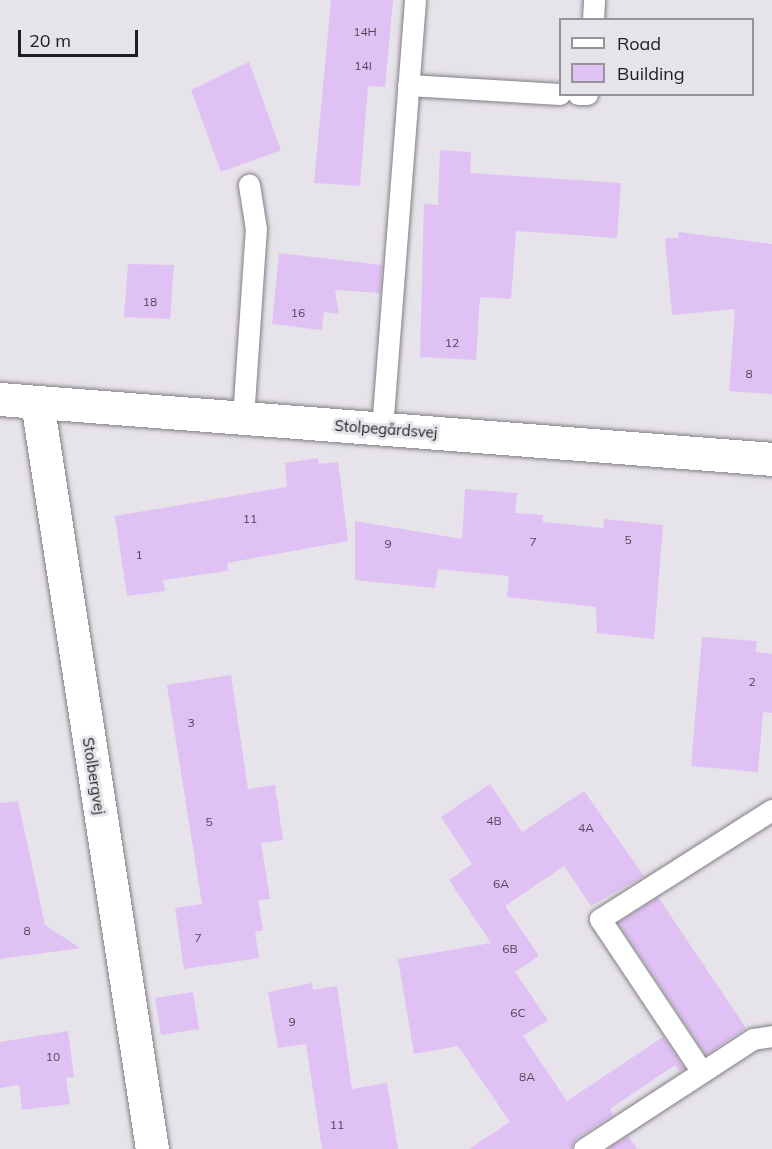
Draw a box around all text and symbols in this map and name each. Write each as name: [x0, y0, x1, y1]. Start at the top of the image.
scale bar: [21, 18, 141, 56]
legend: [559, 18, 754, 96]
house number: 14H: [353, 25, 377, 39]
text: 20 m: [29, 29, 71, 52]
text: Road: [617, 32, 661, 55]
house number: 14I: [354, 59, 372, 73]
text: Building: [617, 62, 685, 85]
house number: 18: [143, 295, 157, 309]
house number: 16: [291, 306, 305, 320]
house number: 12: [445, 336, 459, 350]
house number: 8: [745, 367, 753, 381]
street label: Stolpegårdsvej: [334, 416, 438, 442]
house number: 11: [243, 512, 257, 526]
house number: 5: [624, 533, 632, 547]
house number: 7: [529, 535, 537, 549]
house number: 9: [384, 537, 392, 551]
house number: 1: [135, 548, 143, 562]
house number: 2: [748, 675, 756, 689]
house number: 3: [187, 716, 195, 730]
street label: Stolbergvej: [79, 736, 109, 816]
house number: 4B: [486, 814, 502, 828]
house number: 5: [205, 815, 213, 829]
house number: 4A: [578, 821, 594, 835]
house number: 6A: [493, 877, 509, 891]
house number: 8: [23, 924, 31, 938]
house number: 7: [194, 931, 202, 945]
house number: 6B: [502, 942, 518, 956]
house number: 6C: [510, 1006, 526, 1020]
house number: 9: [288, 1015, 296, 1029]
house number: 10: [46, 1050, 60, 1064]
house number: 8A: [519, 1070, 535, 1084]
house number: 11: [330, 1118, 344, 1132]

